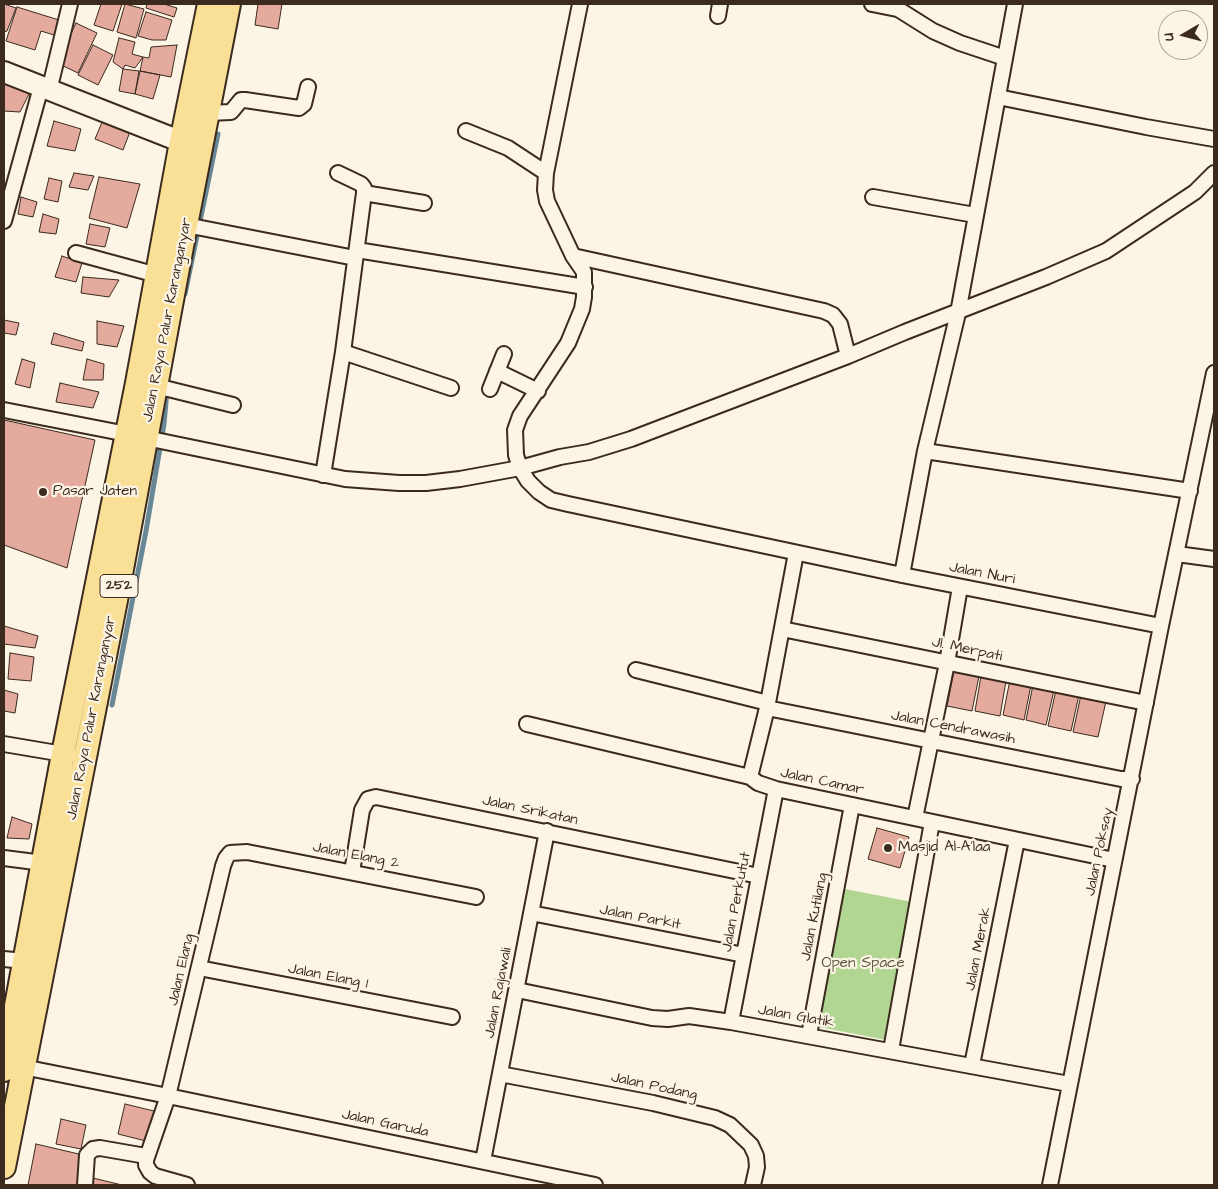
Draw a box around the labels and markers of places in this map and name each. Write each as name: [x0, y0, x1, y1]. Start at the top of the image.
place label: Pasar Jaten: [53, 483, 137, 501]
marker: Pasar Jaten: [37, 486, 49, 498]
place label: Masjid Al-A'laa: [898, 839, 990, 857]
marker: Masjid Al-A'laa: [882, 842, 894, 854]

